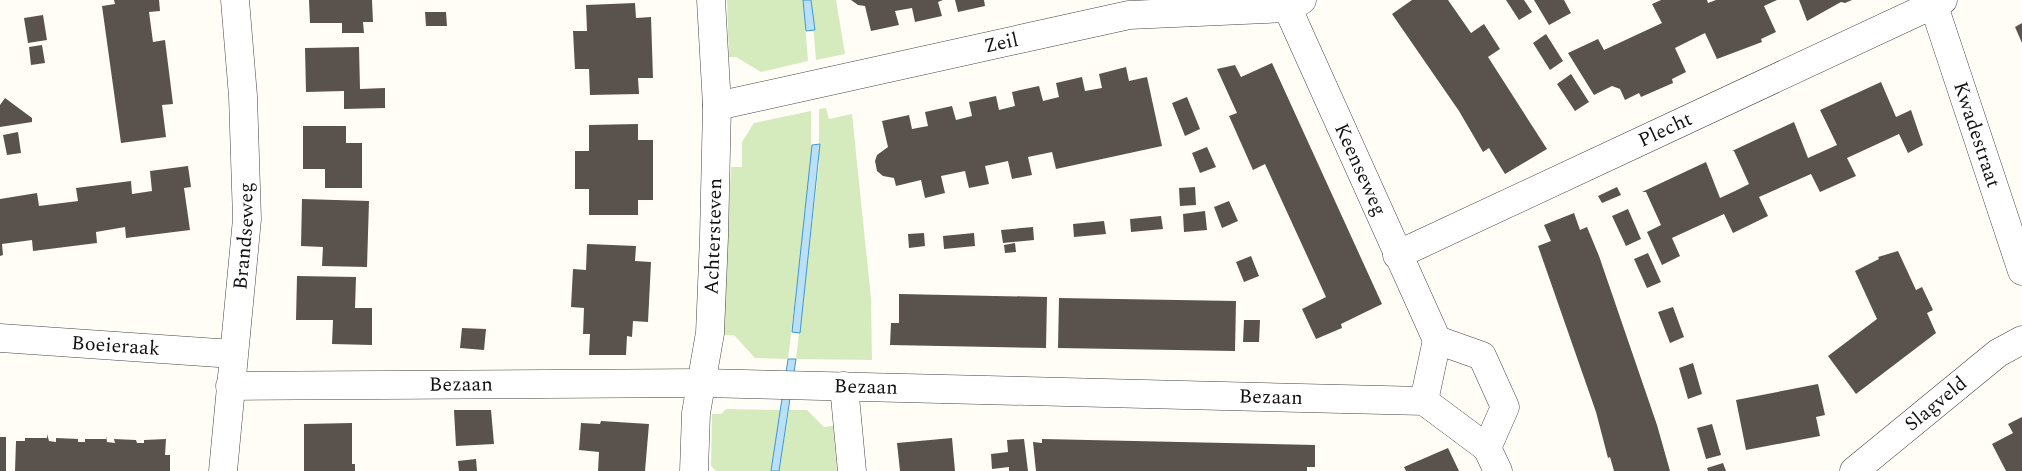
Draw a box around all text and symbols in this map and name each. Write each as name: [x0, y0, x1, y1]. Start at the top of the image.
street label: Zeil: [981, 25, 1021, 62]
street label: Kwadestraat: [1945, 78, 2008, 192]
street label: Plecht: [1633, 104, 1697, 155]
street label: Keenseweg: [1326, 118, 1394, 221]
street label: Achtersteven: [697, 178, 730, 295]
street label: Brandseweg: [225, 182, 262, 291]
street label: Boeieraak: [70, 328, 161, 364]
street label: Bezaan: [429, 369, 493, 400]
street label: Slagveld: [1898, 369, 1974, 439]
street label: Bezaan: [834, 371, 898, 403]
street label: Bezaan: [1238, 381, 1303, 413]

